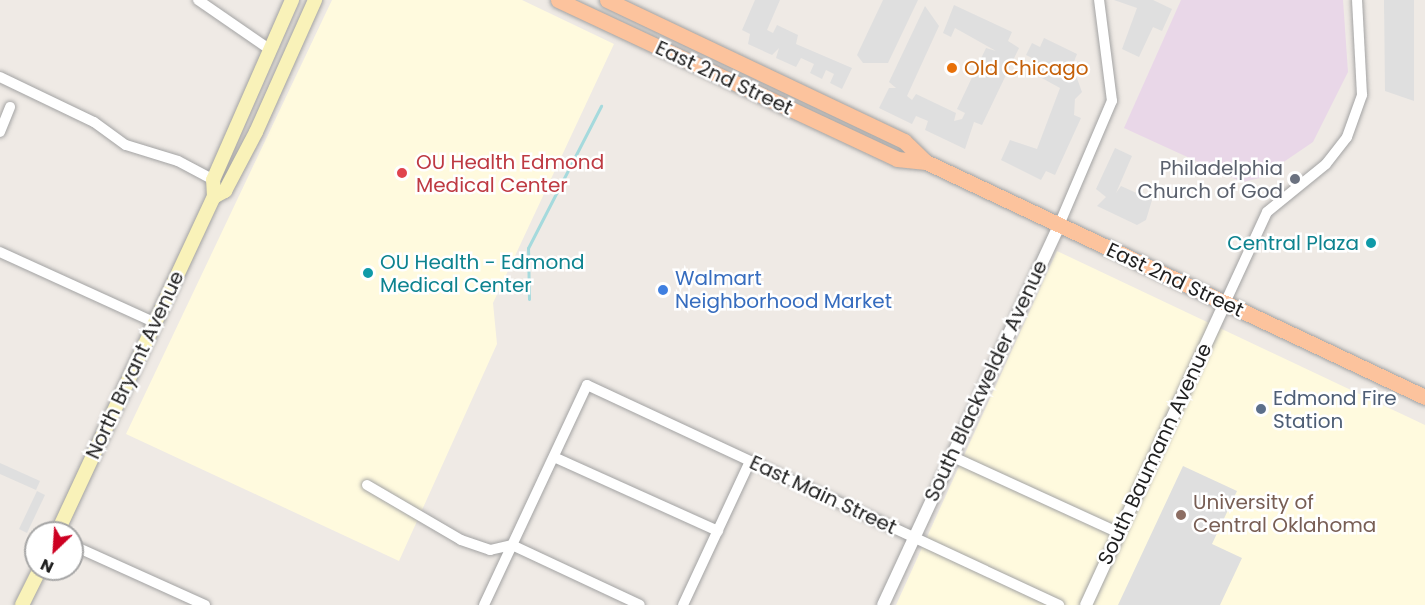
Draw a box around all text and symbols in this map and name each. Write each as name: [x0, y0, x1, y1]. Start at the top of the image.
street label: East 2nd Street: [652, 36, 796, 120]
place label: Old Chicago: [964, 56, 1089, 80]
marker: Old Chicago: [945, 61, 959, 75]
place label: OU Health Edmond Medical Center: [416, 150, 604, 197]
place label: Philadelphia Church of God: [1138, 156, 1283, 203]
marker: OU Health Edmond Medical Center: [393, 164, 411, 182]
marker: Philadelphia Church of God: [1288, 172, 1302, 186]
place label: Central Plaza: [1227, 231, 1359, 255]
marker: Central Plaza: [1364, 236, 1378, 250]
street label: East 2nd Street: [1103, 238, 1247, 322]
place label: OU Health - Edmond Medical Center: [380, 250, 585, 297]
street label: South Blackwelder Avenue: [919, 257, 1053, 505]
marker: OU Health - Edmond Medical Center: [361, 266, 375, 280]
place label: Walmart Neighborhood Market: [675, 266, 892, 313]
street label: North Bryant Avenue: [81, 267, 189, 463]
marker: Walmart Neighborhood Market: [656, 283, 670, 297]
street label: South Baumann Avenue: [1093, 339, 1217, 569]
place label: Edmond Fire Station: [1273, 386, 1397, 433]
marker: Edmond Fire Station: [1254, 402, 1268, 416]
street label: East Main Street: [746, 450, 900, 540]
place label: University of Central Oklahoma: [1193, 491, 1376, 538]
marker: University of Central Oklahoma: [1174, 508, 1188, 522]
north arrow: [24, 521, 84, 581]
text: N: [37, 553, 57, 579]

